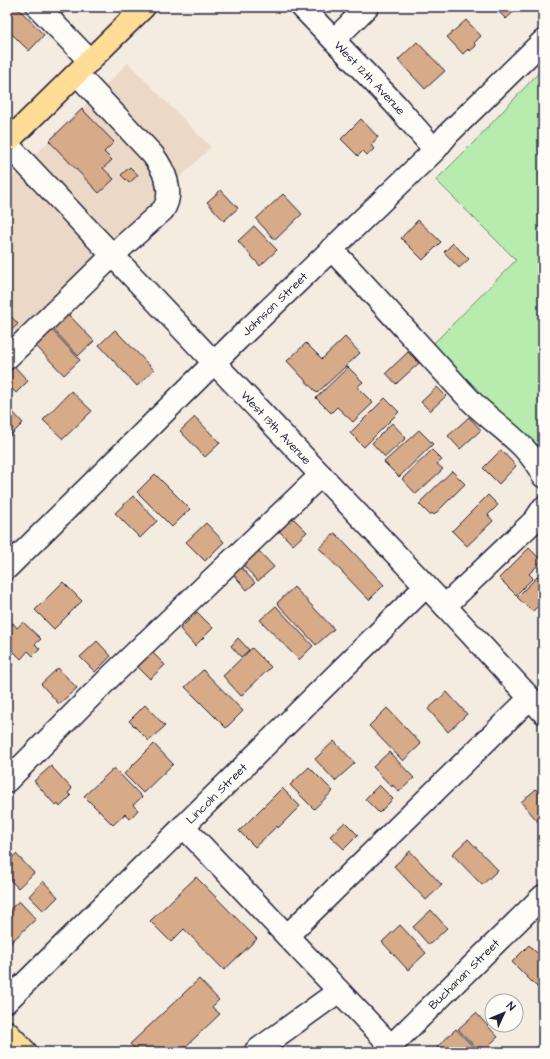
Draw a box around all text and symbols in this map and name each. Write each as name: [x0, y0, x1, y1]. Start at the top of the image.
street label: West 12th Avenue: [330, 37, 409, 119]
street label: Johnson Street: [238, 268, 312, 340]
street label: West 13th Avenue: [237, 387, 315, 469]
street label: Lincoln Street: [182, 759, 252, 828]
street label: Buchanan Street: [425, 935, 504, 1014]
north arrow: [484, 993, 524, 1033]
text: N: [503, 999, 519, 1014]

